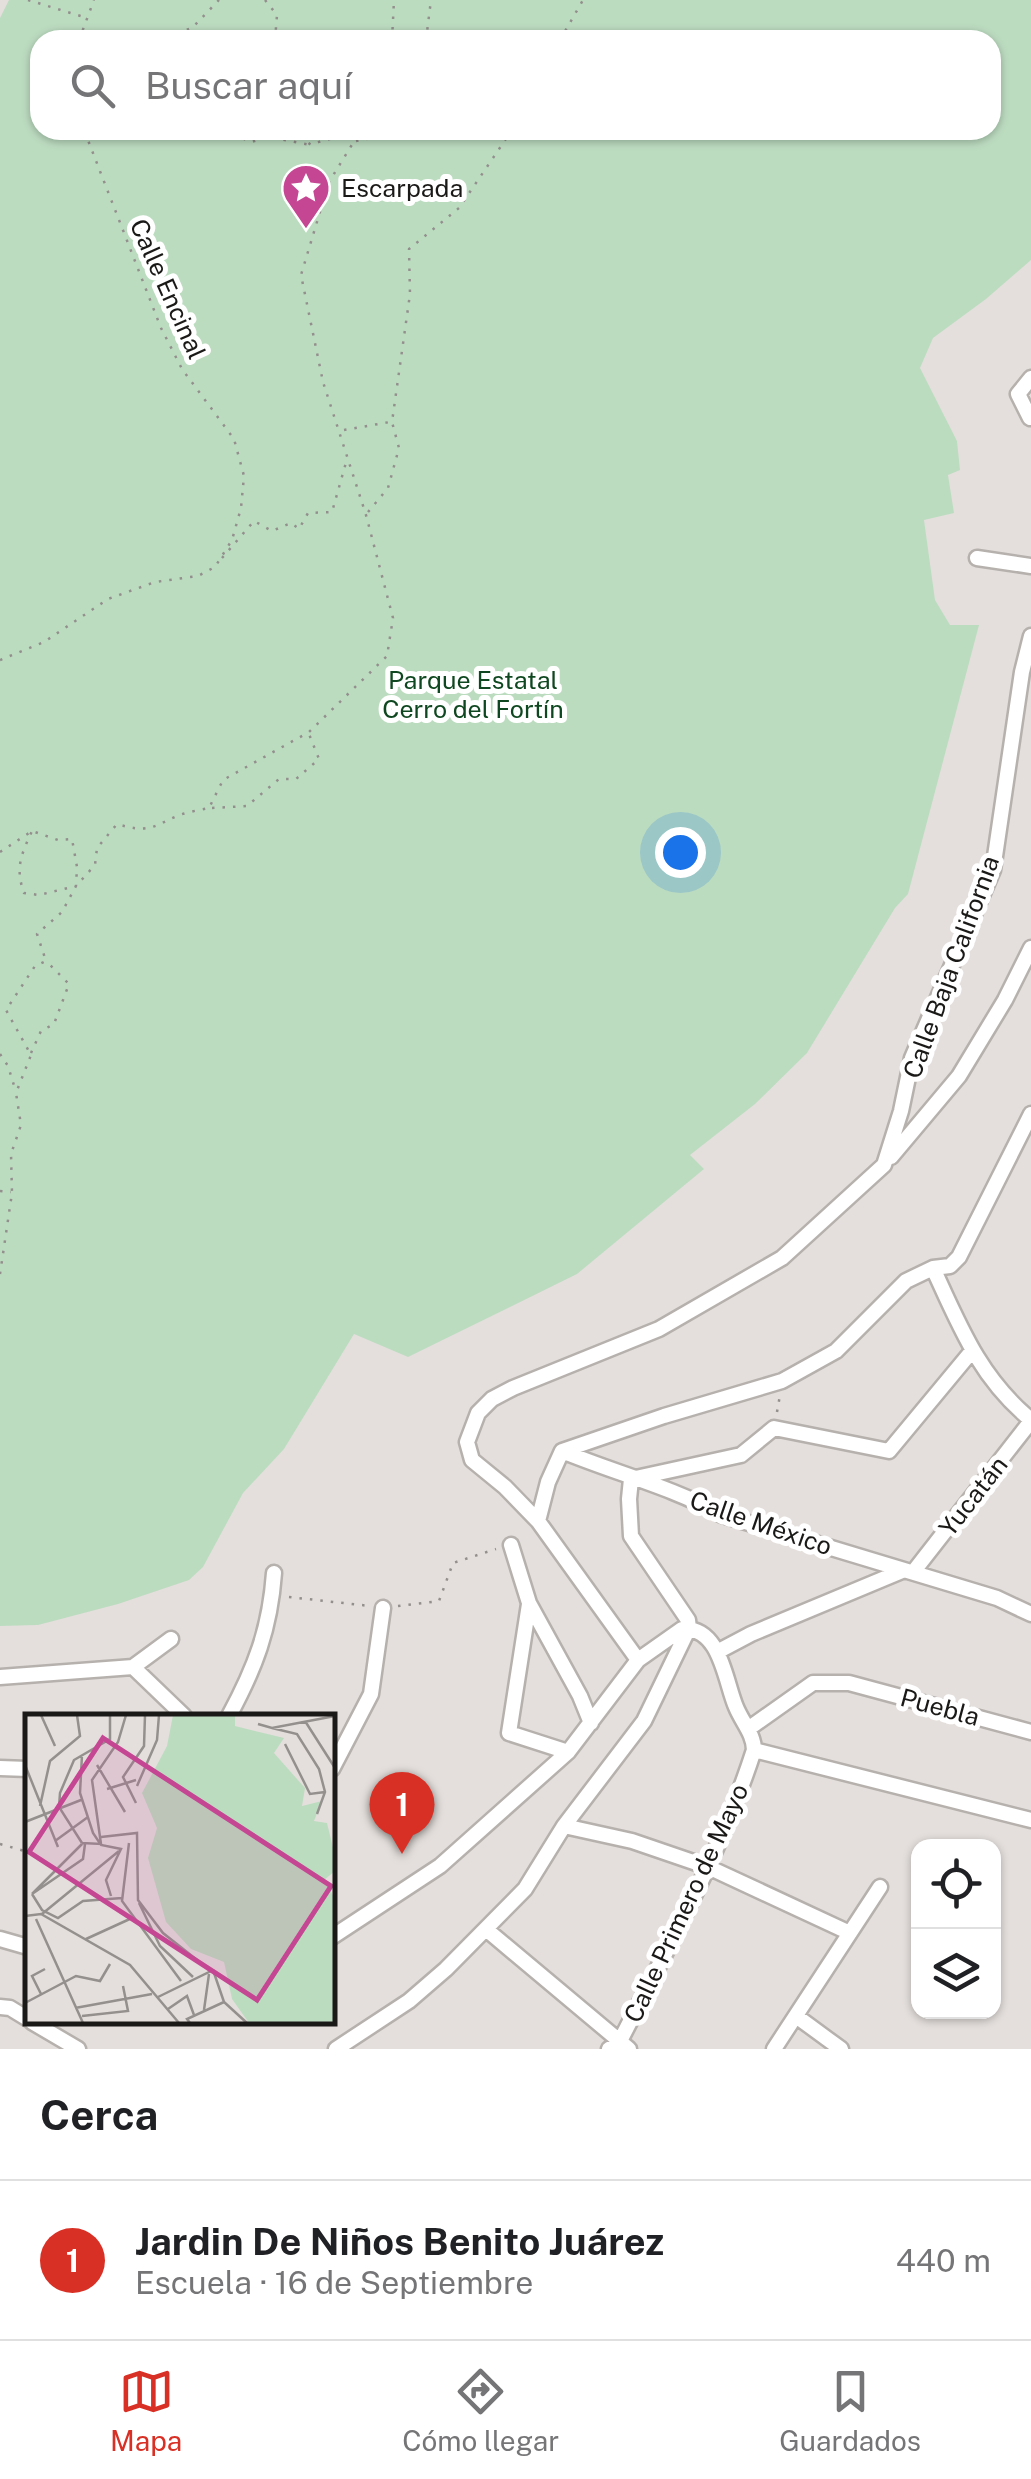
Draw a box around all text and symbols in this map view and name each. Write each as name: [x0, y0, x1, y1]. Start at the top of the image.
search box: [30, 30, 1001, 140]
icon: search: [65, 58, 120, 113]
text: Buscar aquí: [145, 63, 352, 108]
place icon: Escarpada: [280, 162, 332, 230]
place label: Escarpada: [341, 173, 463, 203]
street label: Calle Encinal: [124, 214, 212, 364]
park label: Parque Estatal Cerro del Fortín: [382, 665, 564, 724]
your location: [655, 827, 706, 878]
street label: Calle Baja California: [897, 852, 1005, 1082]
street label: Yucatán: [933, 1450, 1013, 1542]
street label: Calle México: [686, 1485, 836, 1561]
street label: Puebla: [897, 1682, 983, 1732]
inset map: [25, 1714, 335, 2024]
pin: 1: [370, 1772, 434, 1854]
street label: Calle Primero de Mayo: [617, 1779, 755, 2027]
map controls: [911, 1839, 1001, 2019]
button: locate: [911, 1839, 1001, 1929]
button: layers: [911, 1929, 1001, 2019]
text: Cerca: [40, 2090, 158, 2139]
text: Jardin De Niños Benito Juárez: [135, 2219, 664, 2264]
text: 1: [66, 2242, 79, 2279]
text: 440 m: [896, 2242, 991, 2279]
text: Escuela · 16 de Septiembre: [135, 2264, 533, 2301]
tab: Mapa: [110, 2364, 182, 2457]
tab: Cómo llegar: [402, 2364, 559, 2457]
tab: Guardados: [779, 2364, 921, 2457]

